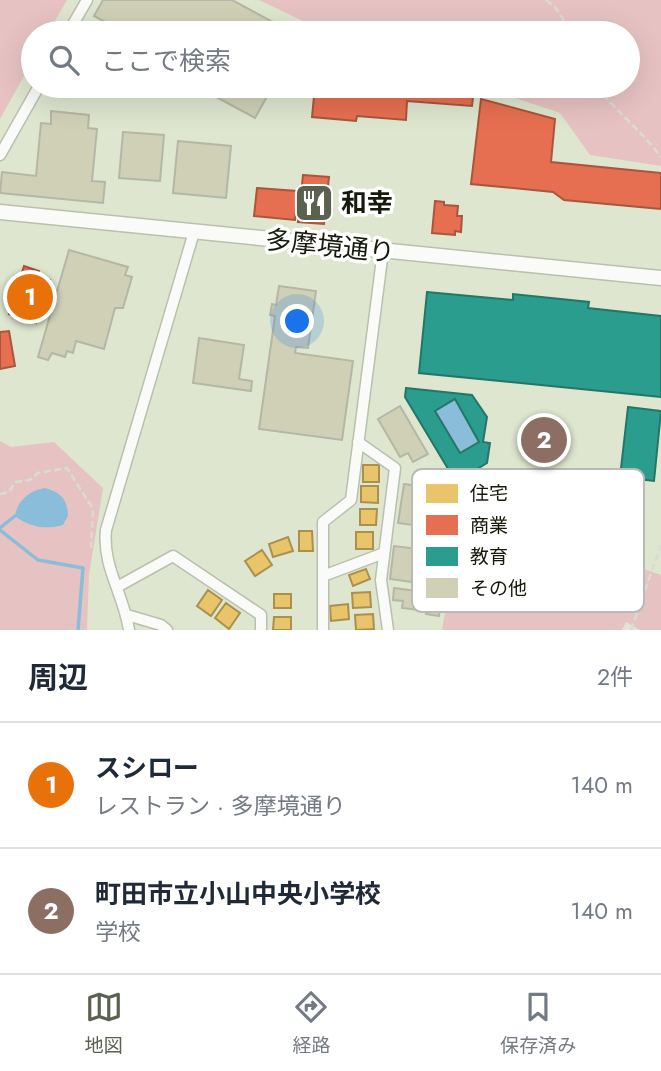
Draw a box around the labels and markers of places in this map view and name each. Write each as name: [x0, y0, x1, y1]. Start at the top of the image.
restaurant icon: 和幸: [293, 182, 335, 224]
place label: 和幸: [341, 184, 393, 222]
pin: 1: [7, 271, 53, 323]
pin: 2: [521, 414, 567, 466]

